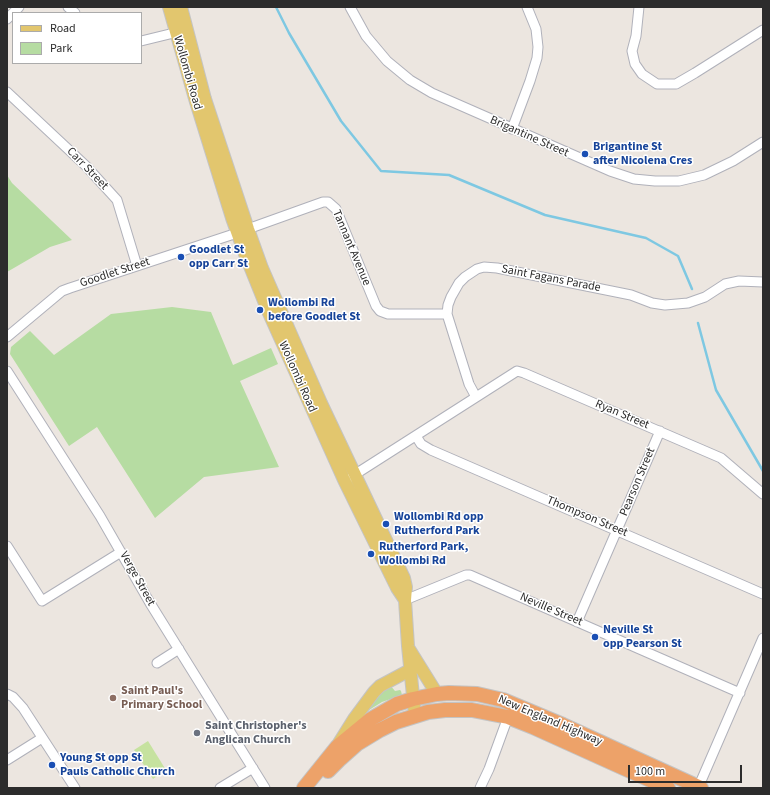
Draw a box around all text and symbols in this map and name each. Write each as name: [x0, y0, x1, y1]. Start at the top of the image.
legend: [12, 12, 142, 64]
text: Road: [50, 20, 76, 37]
street label: Wollombi Road: [170, 34, 204, 112]
text: Park: [50, 40, 72, 57]
street label: Brigantine Street: [487, 113, 571, 161]
place label: Brigantine St after Nicolena Cres: [593, 140, 692, 168]
street label: Carr Street: [63, 145, 111, 193]
marker: Brigantine St after Nicolena Cres: [580, 149, 590, 159]
street label: Tannant Avenue: [329, 208, 373, 288]
place label: Goodlet St opp Carr St: [189, 243, 248, 271]
marker: Goodlet St opp Carr St: [176, 252, 186, 262]
street label: Goodlet Street: [78, 255, 152, 291]
street label: Saint Fagans Parade: [500, 262, 602, 296]
place label: Wollombi Rd before Goodlet St: [268, 296, 360, 324]
marker: Wollombi Rd before Goodlet St: [255, 305, 265, 315]
street label: Wollombi Road: [275, 339, 319, 415]
street label: Ryan Street: [593, 397, 651, 433]
street label: Pearson Street: [617, 446, 659, 518]
street label: Thompson Street: [544, 493, 630, 541]
place label: Wollombi Rd opp Rutherford Park: [394, 510, 484, 538]
marker: Wollombi Rd opp Rutherford Park: [381, 519, 391, 529]
place label: Rutherford Park, Wollombi Rd: [379, 540, 468, 568]
street label: Verge Street: [116, 549, 158, 609]
marker: Rutherford Park, Wollombi Rd: [366, 549, 376, 559]
street label: Neville Street: [517, 590, 585, 630]
place label: Neville St opp Pearson St: [603, 623, 682, 651]
marker: Neville St opp Pearson St: [590, 632, 600, 642]
place label: Saint Paul's Primary School: [121, 684, 202, 712]
street label: New England Highway: [496, 692, 604, 750]
marker: Saint Paul's Primary School: [108, 693, 118, 703]
place label: Saint Christopher's Anglican Church: [205, 719, 307, 747]
marker: Saint Christopher's Anglican Church: [192, 728, 202, 738]
place label: Young St opp St Pauls Catholic Church: [60, 751, 175, 779]
scale bar: [630, 757, 744, 783]
marker: Young St opp St Pauls Catholic Church: [47, 760, 57, 770]
text: 100 m: [635, 763, 665, 780]

